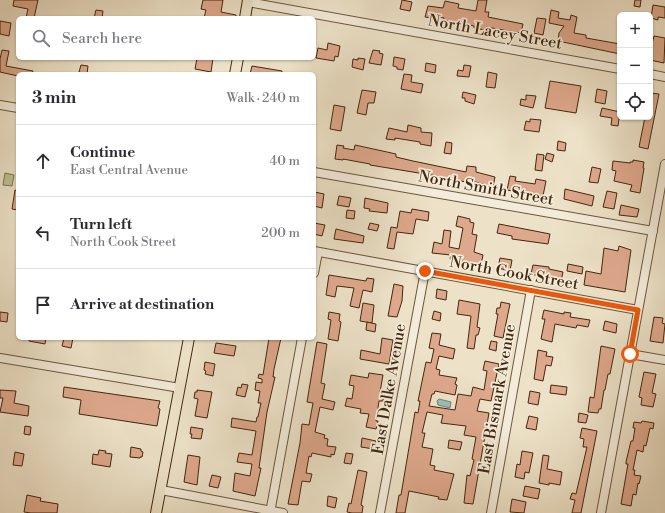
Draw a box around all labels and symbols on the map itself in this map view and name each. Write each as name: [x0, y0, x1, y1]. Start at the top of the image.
street label: North Lacey Street: [426, 10, 564, 54]
street label: North Smith Street: [417, 166, 556, 210]
street label: North Cook Street: [448, 252, 580, 294]
route end: [416, 262, 434, 280]
street label: East Dalke Avenue: [368, 322, 410, 456]
street label: East Bismark Avenue: [474, 322, 520, 476]
route start: [621, 345, 639, 363]

